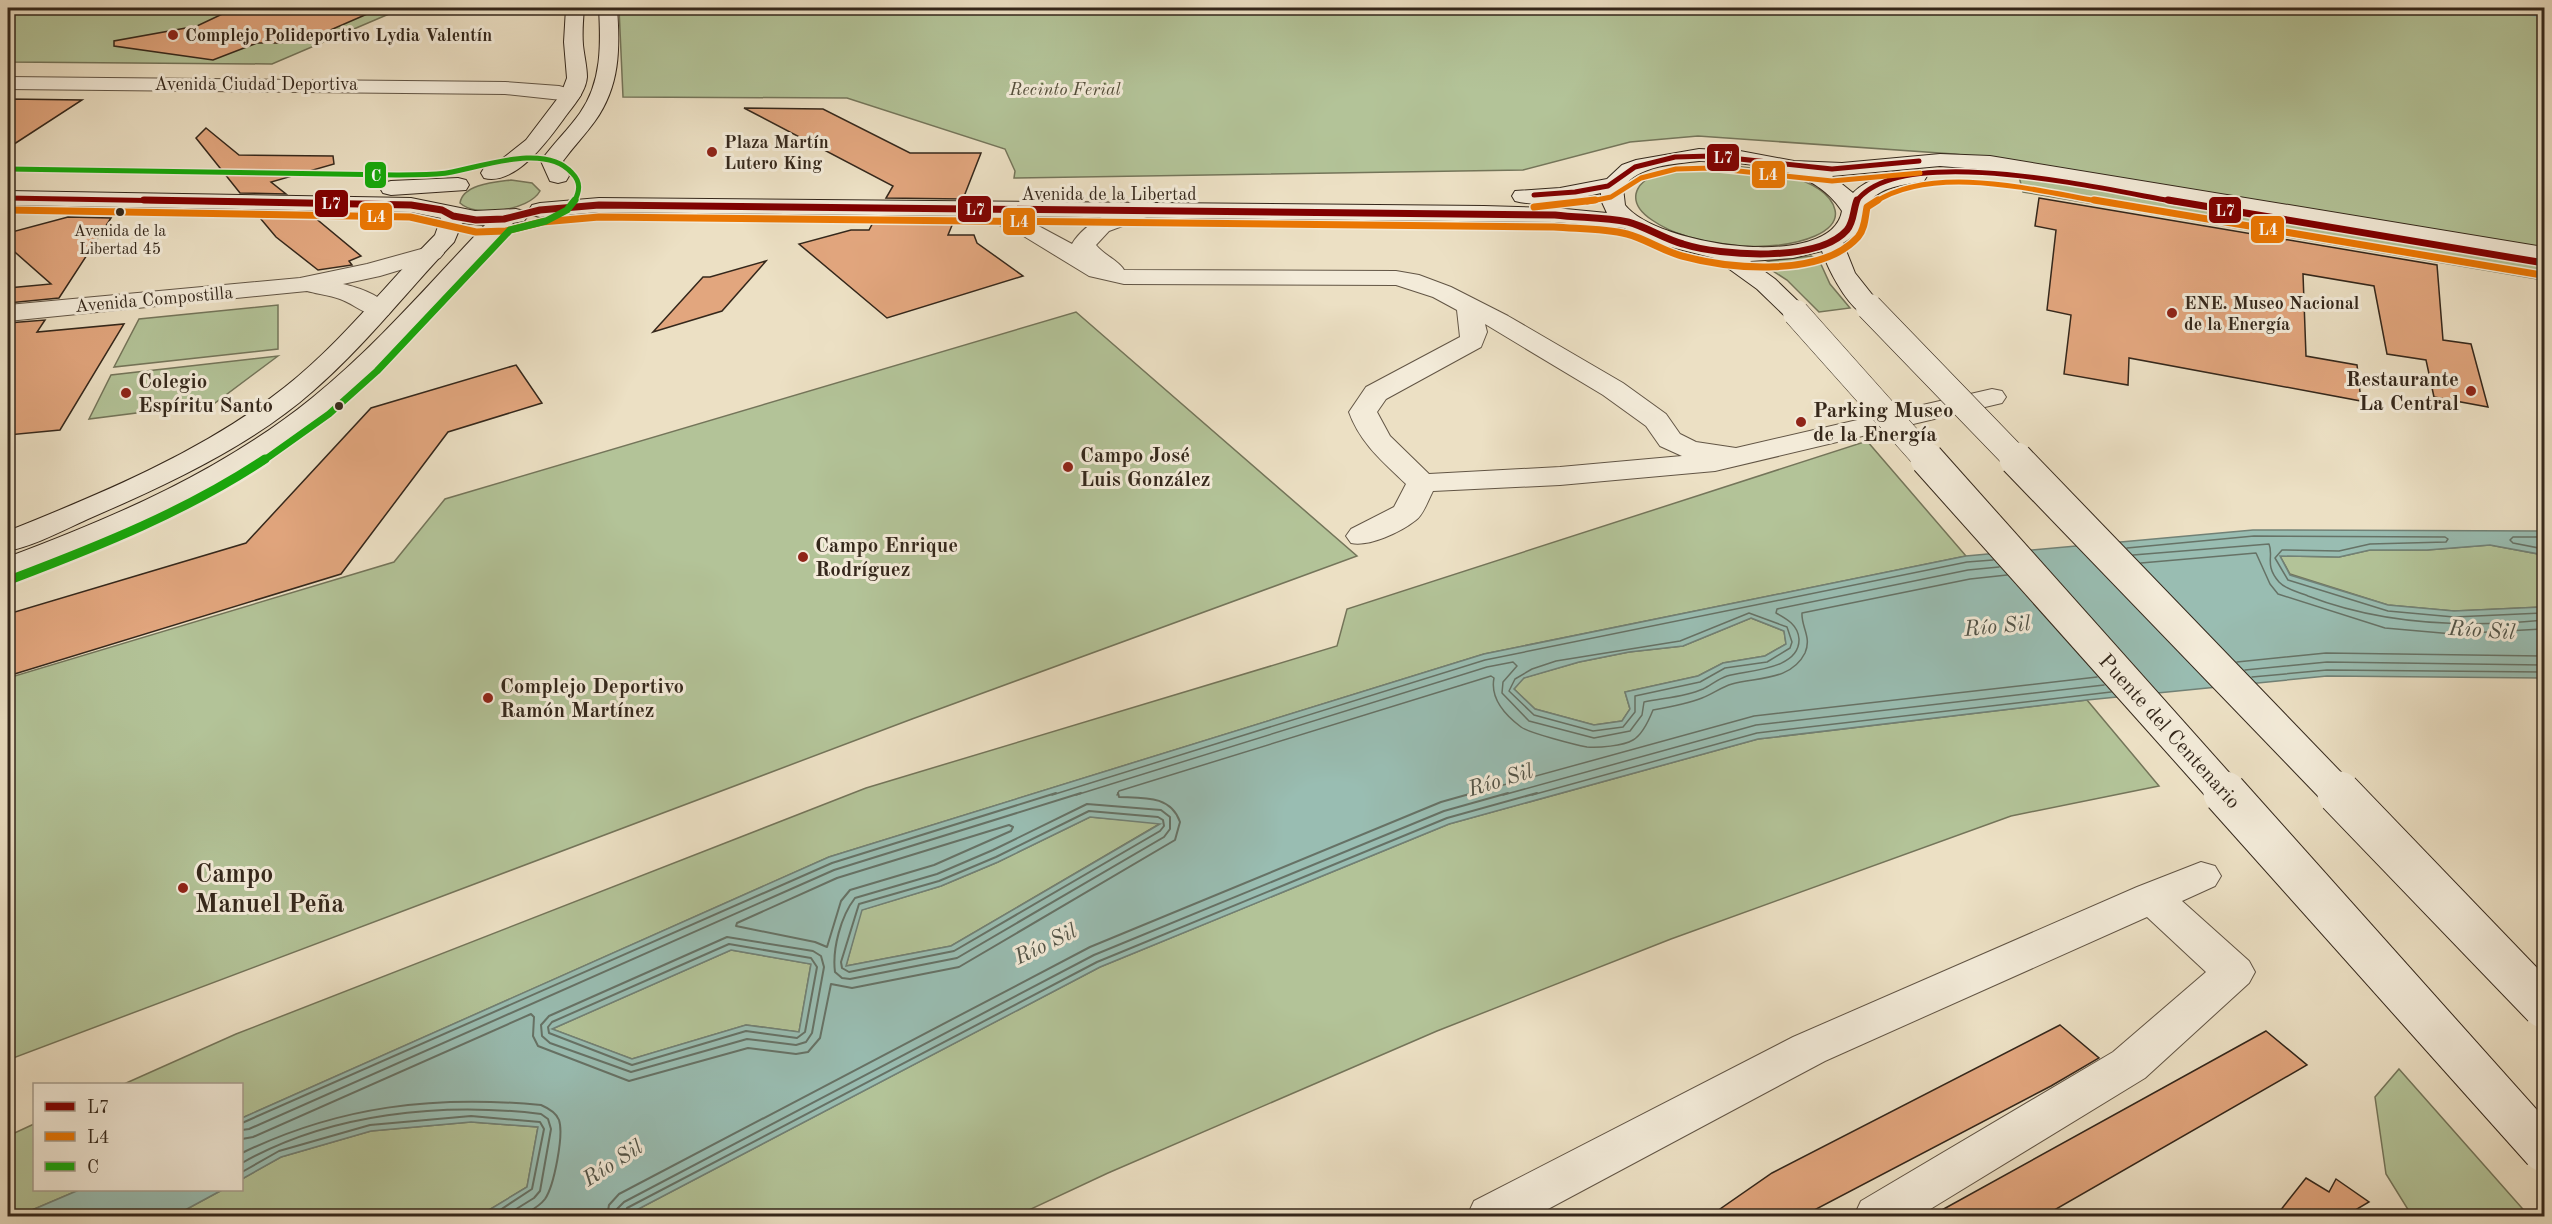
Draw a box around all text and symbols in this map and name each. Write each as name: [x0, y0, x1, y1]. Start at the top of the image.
place label: Complejo Polideportivo Lydia Valentín: [185, 27, 492, 45]
marker: Complejo Polideportivo Lydia Valentín: [166, 28, 180, 42]
street label: Avenida Ciudad Deportiva: [154, 76, 358, 94]
park label: Recinto Ferial: [1008, 81, 1122, 99]
place label: Plaza Martín Lutero King: [724, 134, 829, 173]
line badge: L7: [1706, 143, 1740, 172]
marker: Plaza Martín Lutero King: [705, 145, 719, 159]
text: L7: [1713, 151, 1733, 167]
line badge: L4: [1751, 160, 1786, 189]
line badge: C: [364, 161, 387, 189]
text: L4: [1758, 168, 1778, 184]
text: C: [371, 169, 381, 185]
street label: Avenida de la Libertad: [1021, 186, 1197, 204]
line badge: L7: [314, 189, 349, 218]
line badge: L7: [957, 195, 992, 223]
line badge: L7: [2208, 196, 2242, 224]
text: L7: [321, 197, 341, 213]
line badge: L4: [359, 202, 393, 231]
text: L7: [965, 203, 985, 219]
text: L7: [2215, 204, 2235, 220]
marker: Avenida de la Libertad 45: [114, 206, 126, 218]
line badge: L4: [1002, 207, 1036, 236]
text: L4: [366, 210, 386, 226]
text: L4: [1009, 215, 1029, 231]
line badge: L4: [2250, 215, 2285, 244]
text: L4: [2258, 223, 2278, 239]
place label: Avenida de la Libertad 45: [74, 224, 166, 258]
street label: Avenida Compostilla: [74, 284, 234, 316]
place label: ENE. Museo Nacional de la Energía: [2184, 295, 2360, 334]
marker: ENE. Museo Nacional de la Energía: [2165, 306, 2179, 320]
place label: Restaurante La Central: [2346, 370, 2459, 415]
place label: Colegio Espíritu Santo: [138, 372, 273, 417]
marker: Restaurante La Central: [2464, 384, 2478, 398]
marker: Colegio Espíritu Santo: [119, 386, 133, 400]
unlabelled marker: [333, 400, 345, 412]
place label: Parking Museo de la Energía: [1813, 401, 1954, 446]
marker: Parking Museo de la Energía: [1794, 415, 1808, 429]
place label: Campo José Luis González: [1080, 446, 1211, 491]
marker: Campo José Luis González: [1061, 460, 1075, 474]
place label: Campo Enrique Rodríguez: [815, 536, 958, 581]
marker: Campo Enrique Rodríguez: [796, 550, 810, 564]
water label: Río Sil: [1962, 613, 2032, 641]
water label: Río Sil: [2447, 618, 2517, 644]
street label: Puente del Centenario: [2094, 651, 2244, 813]
place label: Complejo Deportivo Ramón Martínez: [500, 677, 684, 722]
marker: Complejo Deportivo Ramón Martínez: [481, 691, 495, 705]
water label: Río Sil: [1464, 760, 1536, 802]
place label: Campo Manuel Peña: [195, 862, 345, 918]
marker: Campo Manuel Peña: [176, 881, 190, 895]
water label: Río Sil: [1010, 920, 1081, 970]
legend: [33, 1083, 243, 1191]
text: L7: [87, 1099, 110, 1117]
text: L4: [87, 1129, 110, 1147]
water label: Río Sil: [578, 1136, 648, 1192]
text: C: [87, 1159, 99, 1177]

